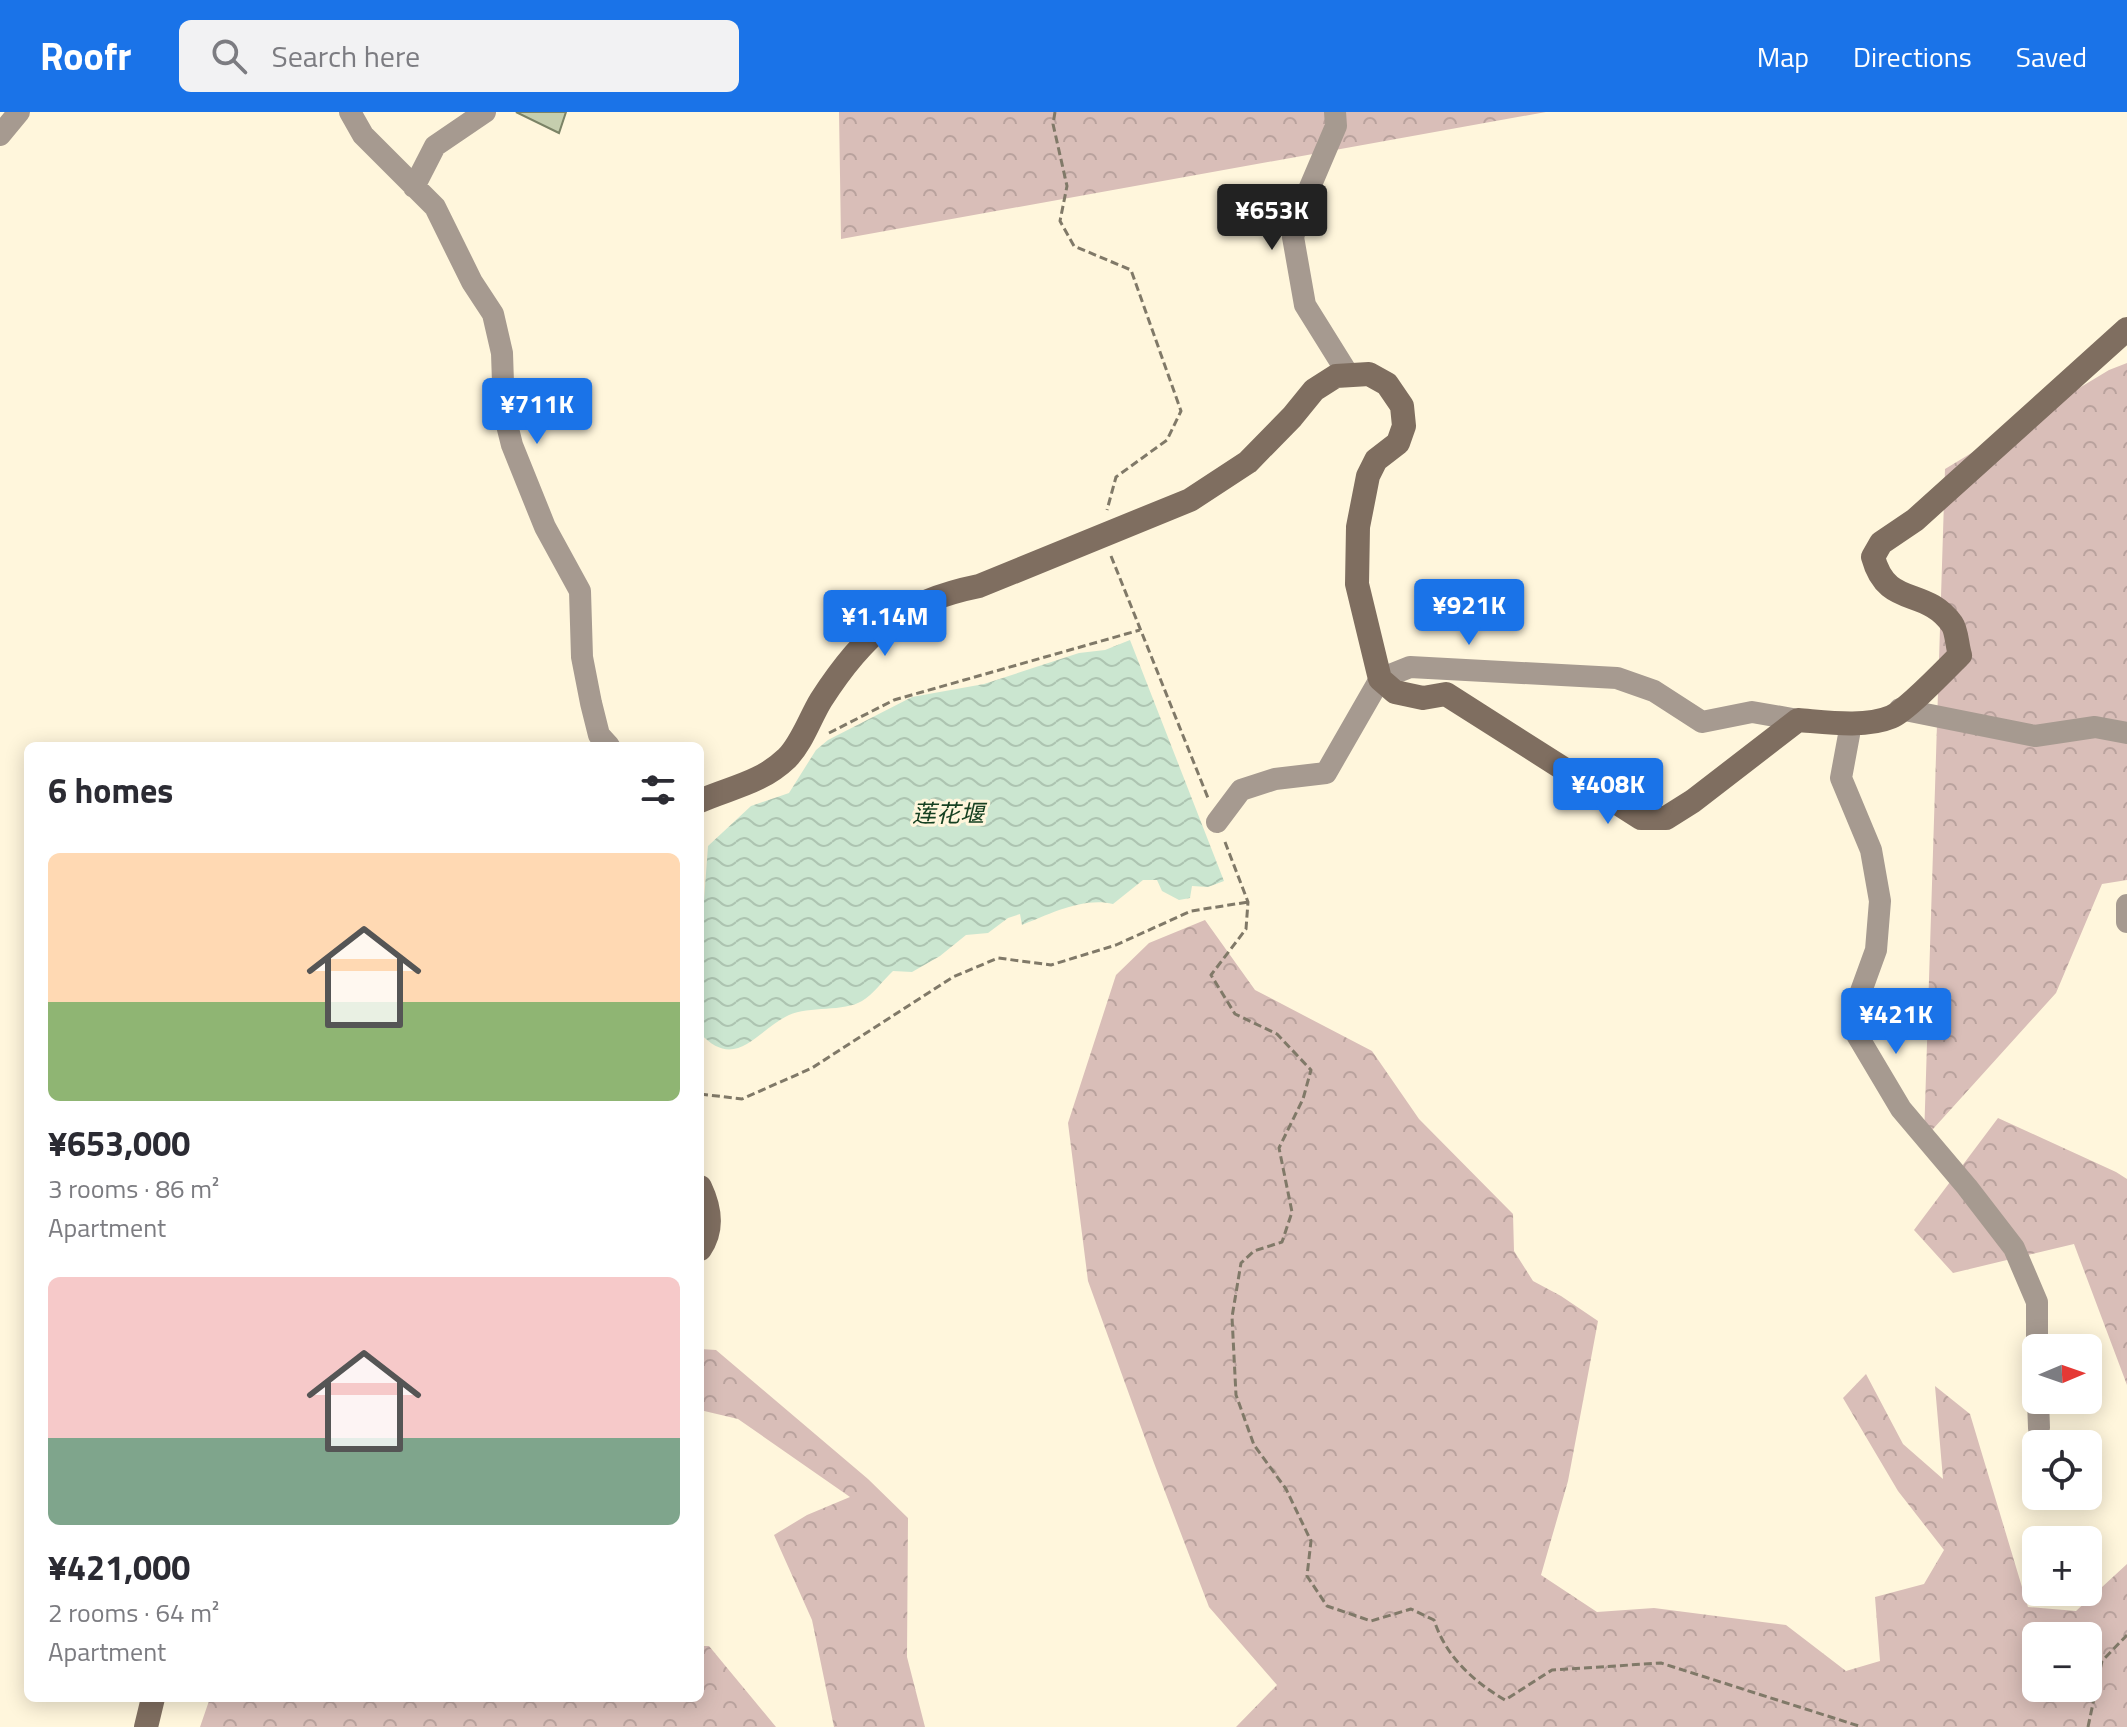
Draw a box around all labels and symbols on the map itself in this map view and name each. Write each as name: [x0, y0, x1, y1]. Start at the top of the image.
pin: ¥653K: [1216, 184, 1328, 252]
pin: ¥711K: [481, 378, 593, 446]
pin: ¥921K: [1413, 579, 1525, 647]
pin: ¥1.14M: [820, 590, 950, 658]
pin: ¥408K: [1552, 758, 1664, 826]
water label: 莲花堰: [912, 795, 988, 831]
pin: ¥421K: [1840, 988, 1952, 1056]
north arrow: [2022, 1334, 2102, 1414]

